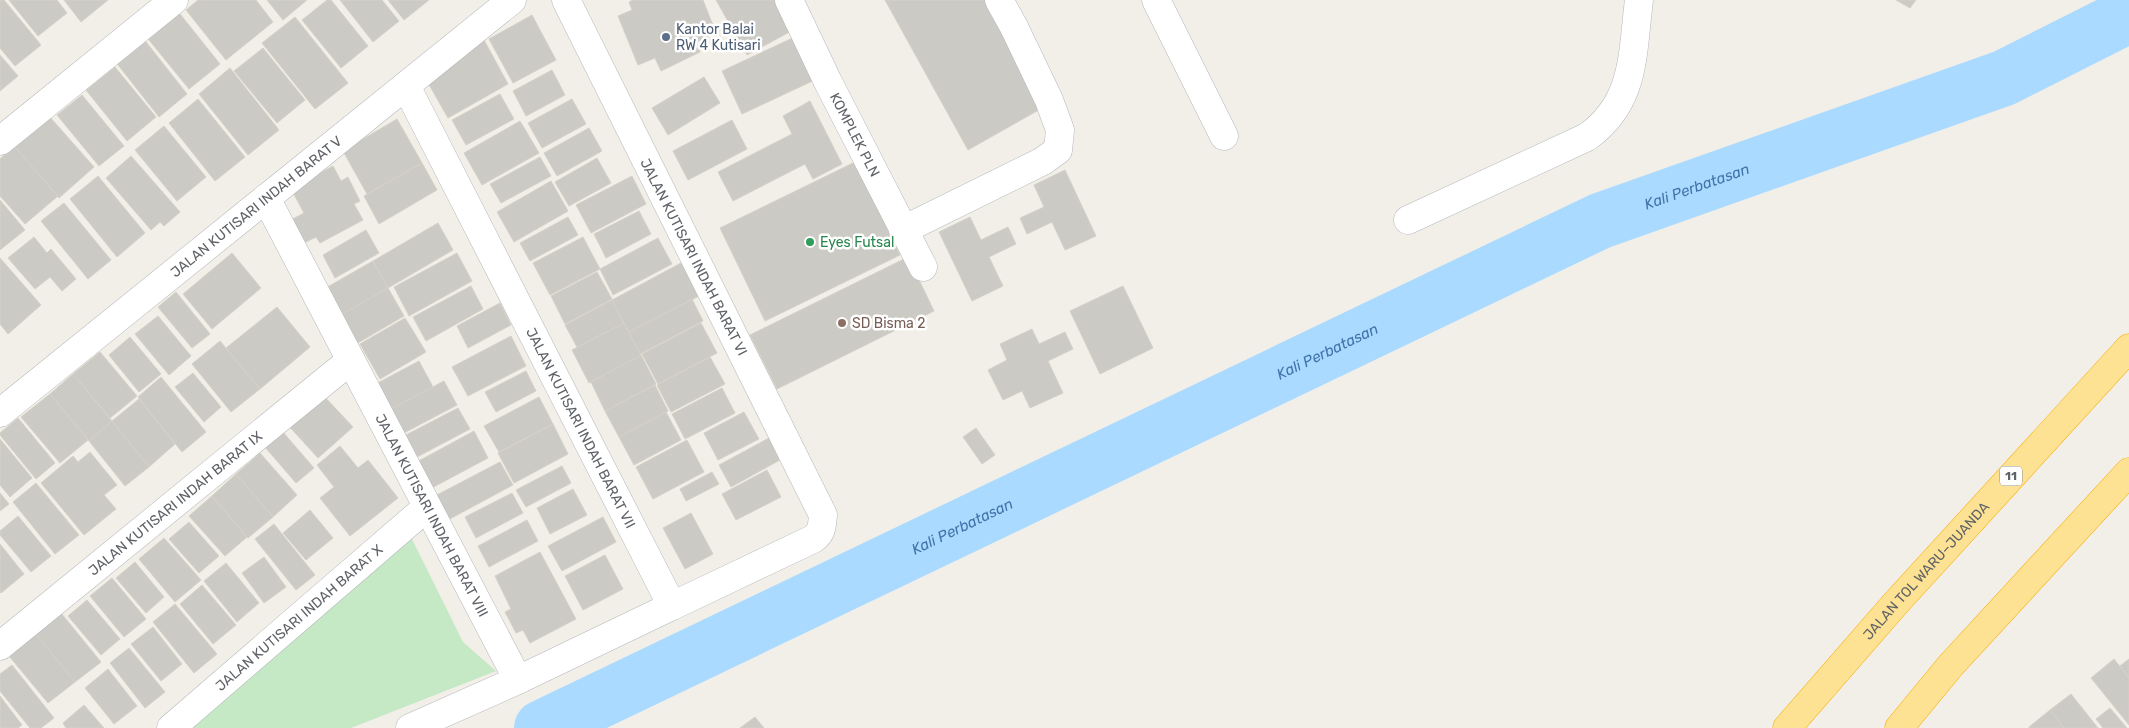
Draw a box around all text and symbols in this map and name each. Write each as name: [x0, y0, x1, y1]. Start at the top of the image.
place label: Kantor Balai RW 4 Kutisari: [676, 21, 761, 54]
marker: Kantor Balai RW 4 Kutisari: [660, 31, 672, 43]
street label: KOMPLEK PLN: [826, 90, 883, 180]
street label: JALAN KUTISARI INDAH BARAT V: [167, 133, 345, 281]
street label: JALAN KUTISARI INDAH BARAT VI: [636, 156, 751, 359]
water label: Kali Perbatasan: [1642, 160, 1752, 214]
place label: Eyes Futsal: [820, 234, 894, 251]
marker: Eyes Futsal: [804, 236, 816, 248]
place label: SD Bisma 2: [852, 315, 926, 332]
marker: SD Bisma 2: [836, 317, 848, 329]
water label: Kali Perbatasan: [1274, 320, 1381, 384]
street label: JALAN KUTISARI INDAH BARAT VII: [522, 325, 639, 531]
street label: JALAN KUTISARI INDAH BARAT VIII: [371, 411, 491, 620]
street label: JALAN KUTISARI INDAH BARAT IX: [85, 428, 266, 579]
road number: 11: [2000, 466, 2022, 486]
water label: Kali Perbatasan: [909, 495, 1016, 559]
street label: JALAN TOL WARU–JUANDA: [1860, 498, 1993, 643]
street label: JALAN KUTISARI INDAH BARAT X: [212, 541, 386, 695]

